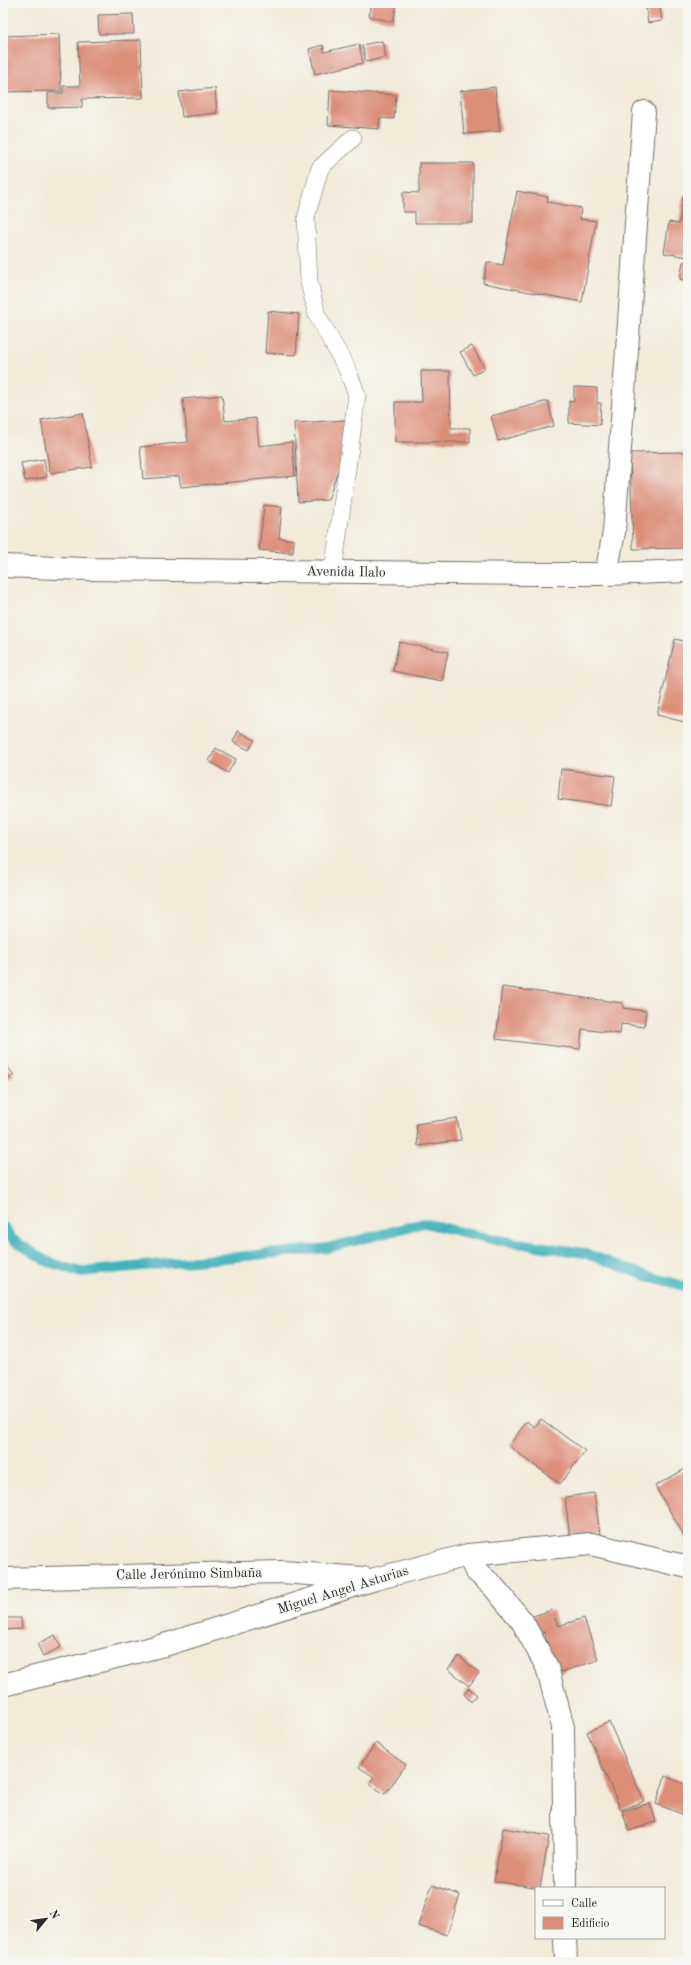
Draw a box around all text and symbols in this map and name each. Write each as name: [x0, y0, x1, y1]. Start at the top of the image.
street label: Avenida Ilalo: [306, 564, 386, 580]
street label: Miguel Angel Asturias: [276, 1563, 410, 1617]
street label: Calle Jerónimo Simbaña: [116, 1566, 262, 1582]
legend: [535, 1887, 665, 1939]
text: Calle: [571, 1898, 597, 1910]
north arrow: [26, 1899, 66, 1939]
text: N: [47, 1909, 61, 1922]
text: Edificio: [571, 1918, 610, 1930]

